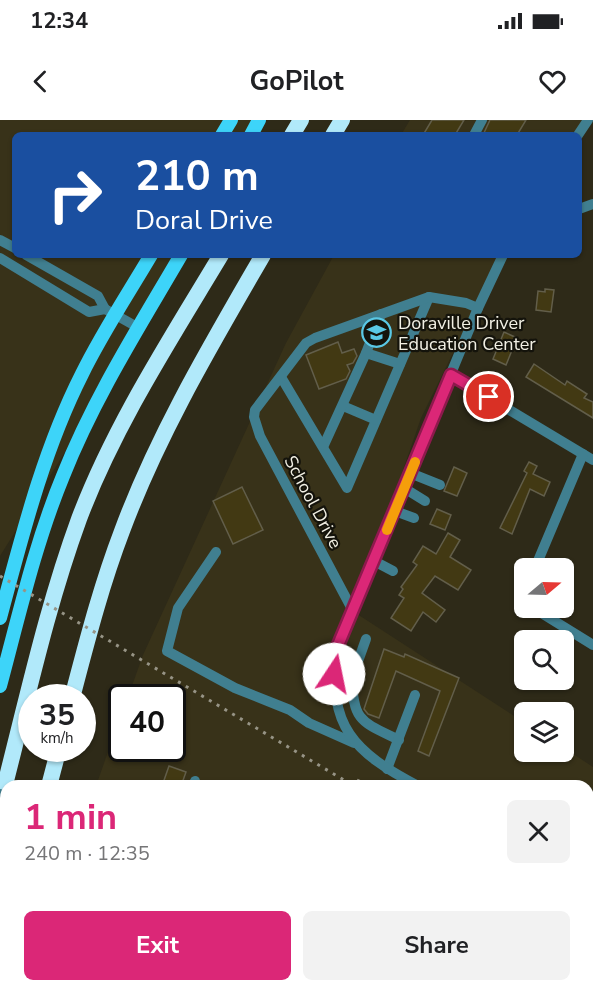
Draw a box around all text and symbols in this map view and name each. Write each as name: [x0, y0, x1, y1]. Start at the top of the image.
text: 12:34: [30, 6, 88, 36]
text: GoPilot: [249, 63, 344, 100]
icon: back: [24, 65, 57, 98]
icon: heart: [536, 65, 569, 98]
text: 210 m: [135, 148, 259, 205]
icon: right: [36, 156, 114, 234]
text: Doral Drive: [135, 202, 273, 239]
place label: Doraville Driver Education Center: [398, 311, 536, 356]
school or university icon: Doraville Driver Education Center: [361, 317, 393, 349]
pin: [463, 371, 514, 422]
icon: arrive: [472, 380, 505, 413]
street label: School Drive: [278, 451, 348, 553]
north arrow: [514, 558, 574, 618]
map controls: [514, 558, 574, 762]
button: search: [514, 630, 574, 690]
position arrow: [302, 642, 366, 706]
speed limit sign: 40: [108, 684, 186, 762]
text: 35: [39, 695, 75, 736]
button: layers: [514, 702, 574, 762]
text: km/h: [40, 728, 74, 748]
text: 1 min: [24, 793, 117, 842]
button: close: [507, 800, 570, 863]
text: 240 m · 12:35: [24, 840, 150, 867]
button: Exit: [24, 911, 291, 980]
button: Share: [303, 911, 570, 980]

